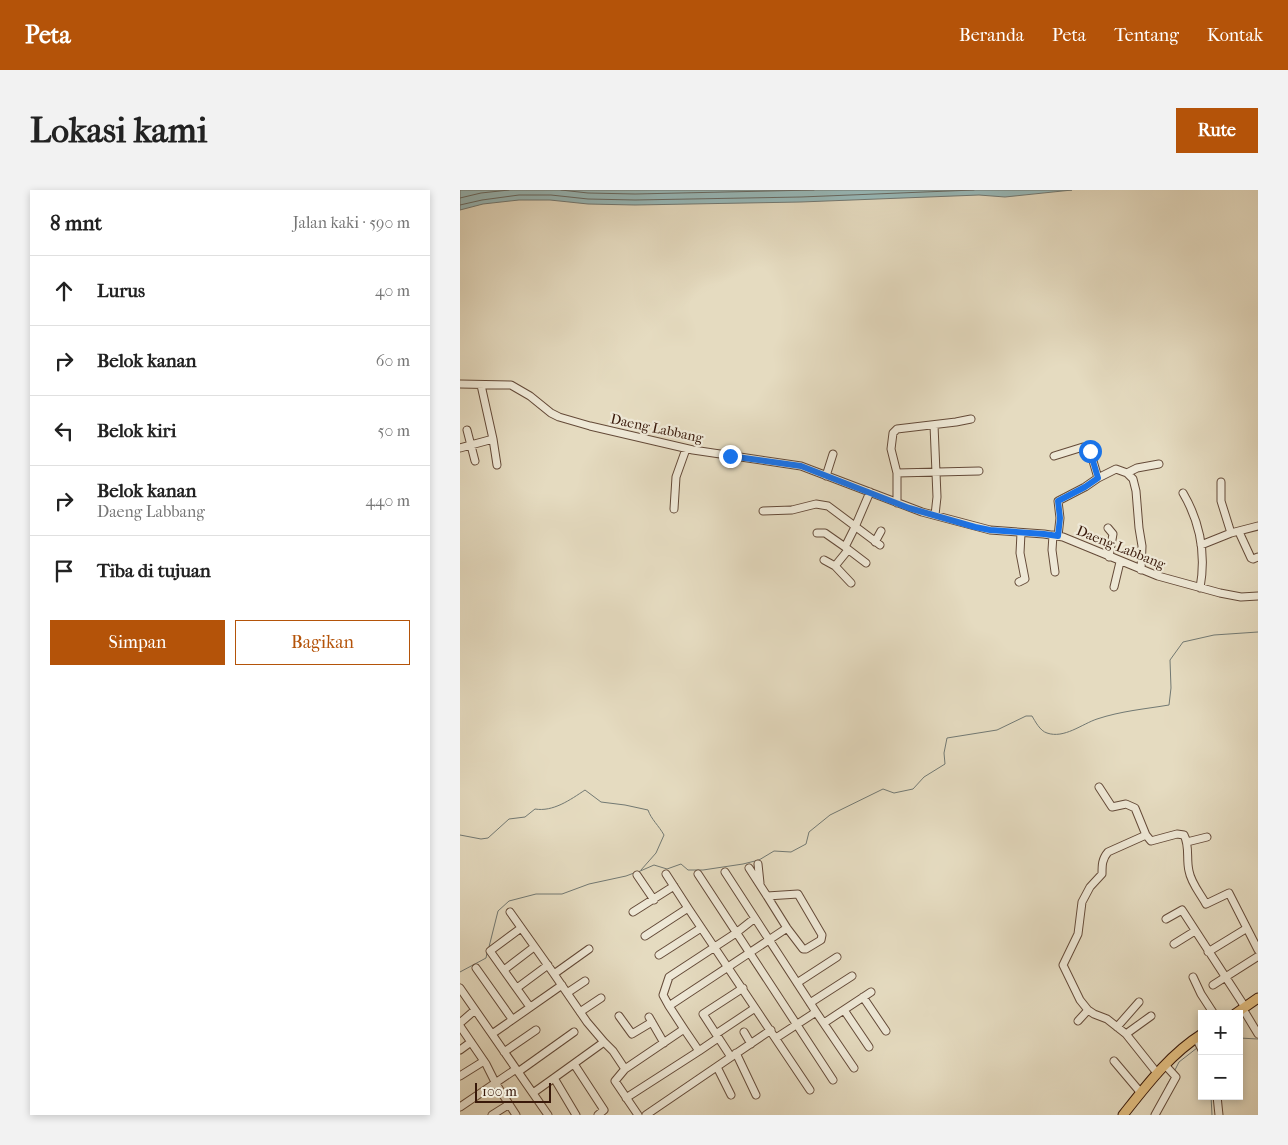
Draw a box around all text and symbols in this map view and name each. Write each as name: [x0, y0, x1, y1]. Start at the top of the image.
text: Peta: [25, 21, 70, 49]
text: Beranda: [959, 25, 1024, 46]
text: Peta: [1052, 25, 1086, 46]
text: Tentang: [1114, 25, 1179, 46]
text: Kontak: [1207, 25, 1263, 46]
button: Rute: [1176, 108, 1258, 153]
text: Lokasi kami: [30, 110, 207, 151]
text: 8 mnt: [50, 211, 102, 235]
text: Jalan kaki · 590 m: [293, 213, 410, 232]
icon: ahead: [50, 277, 78, 305]
text: Lurus: [97, 280, 145, 302]
text: 40 m: [375, 281, 410, 300]
icon: right: [50, 347, 78, 375]
text: Belok kanan: [97, 350, 197, 372]
text: 60 m: [376, 351, 410, 370]
street label: Daeng Labbang: [609, 410, 705, 447]
icon: left: [50, 417, 78, 445]
text: Belok kiri: [97, 420, 176, 442]
text: 50 m: [378, 421, 410, 440]
route start: [1079, 440, 1102, 463]
route end: [719, 445, 742, 468]
text: Belok kanan: [97, 480, 197, 502]
icon: right: [50, 487, 78, 515]
text: 440 m: [365, 491, 410, 510]
text: Daeng Labbang: [97, 502, 205, 521]
street label: Daeng Labbang: [1074, 522, 1168, 573]
icon: arrive: [50, 557, 78, 585]
text: Tiba di tujuan: [97, 560, 211, 582]
button: Simpan: [50, 620, 225, 665]
button: Bagikan: [235, 620, 410, 665]
map controls: [1198, 1010, 1243, 1100]
button: +: [1198, 1010, 1243, 1055]
button: −: [1198, 1055, 1243, 1100]
scale bar: [475, 1080, 551, 1103]
text: 100 m: [482, 1083, 517, 1100]

